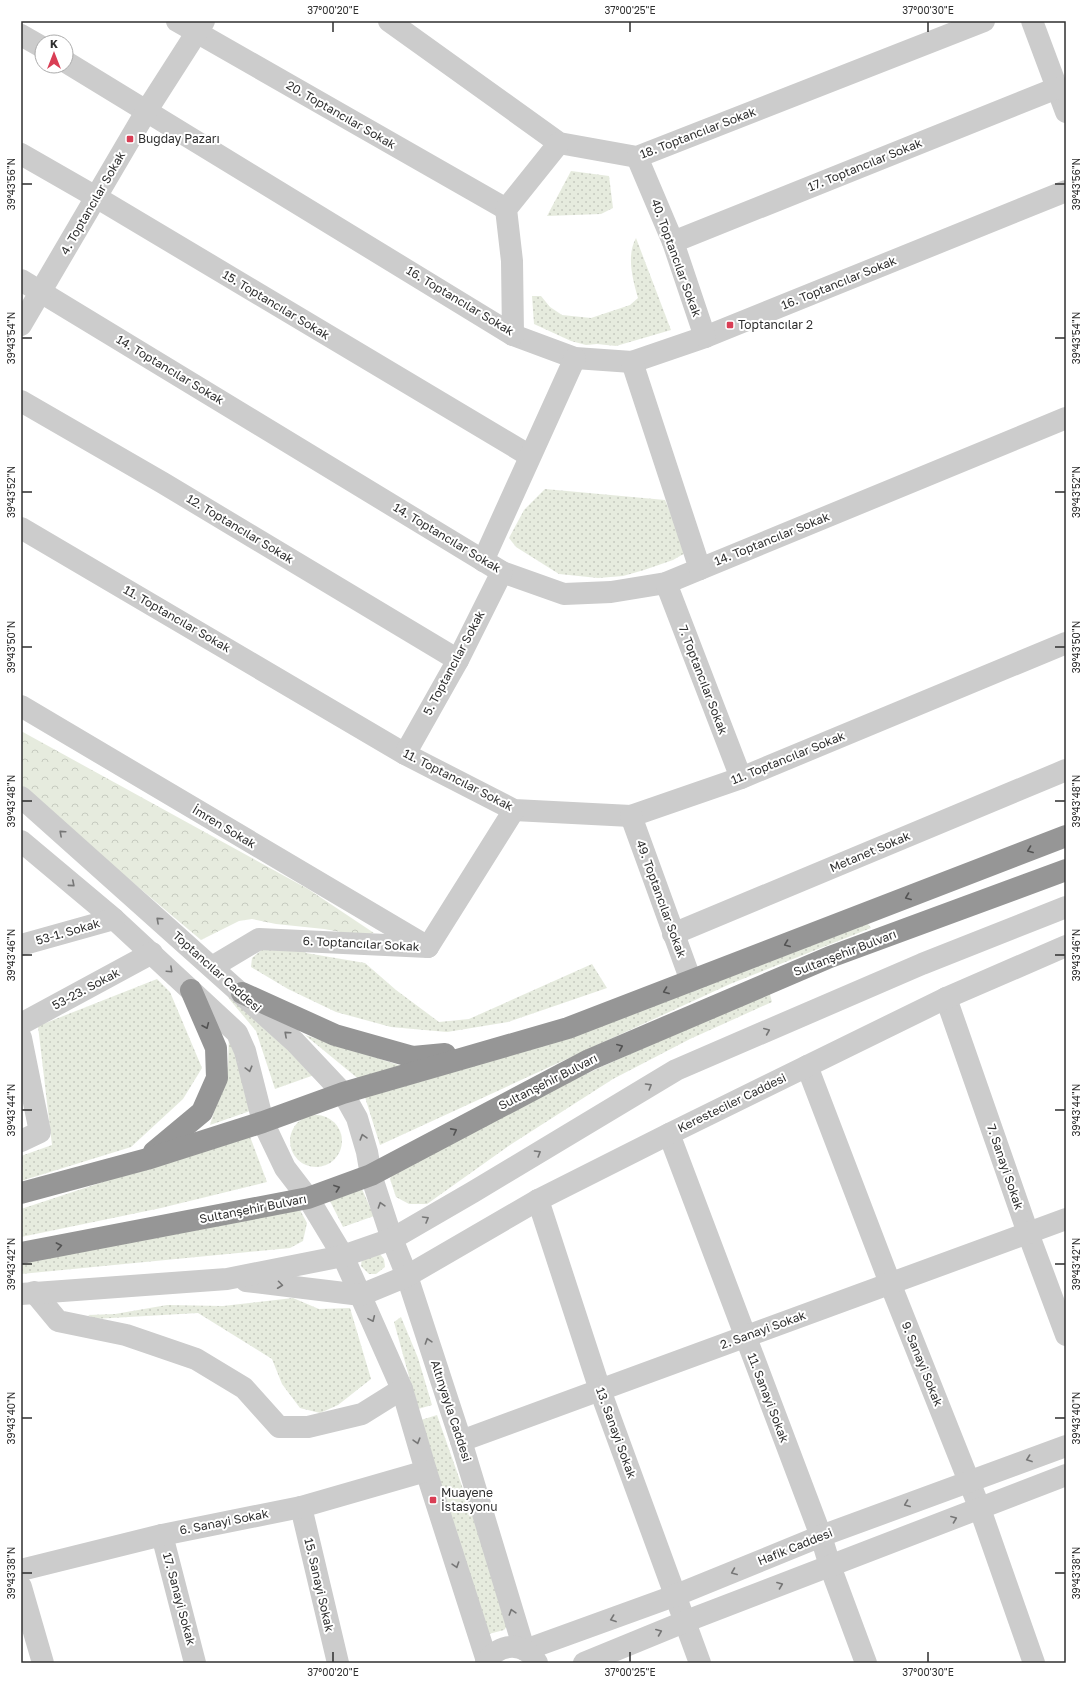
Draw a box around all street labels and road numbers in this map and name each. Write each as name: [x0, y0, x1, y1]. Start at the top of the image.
street label: 20. Toptancılar Sokak: [284, 77, 399, 152]
street label: 18. Toptancılar Sokak: [638, 103, 758, 162]
street label: 17. Toptancılar Sokak: [806, 135, 924, 194]
street label: 4. Toptancılar Sokak: [57, 148, 128, 257]
street label: 40. Toptancılar Sokak: [648, 197, 705, 319]
street label: 16. Toptancılar Sokak: [779, 253, 899, 312]
street label: 16. Toptancılar Sokak: [404, 263, 517, 339]
street label: 15. Toptancılar Sokak: [220, 267, 333, 343]
street label: 14. Toptancılar Sokak: [114, 332, 227, 408]
street label: 12. Toptancılar Sokak: [184, 491, 297, 567]
street label: 14. Toptancılar Sokak: [391, 500, 504, 576]
street label: 14. Toptancılar Sokak: [712, 508, 832, 568]
street label: 11. Toptancılar Sokak: [121, 582, 234, 655]
street label: 5. Toptancılar Sokak: [420, 608, 488, 718]
street label: 7. Toptancılar Sokak: [676, 623, 731, 737]
street label: 11. Toptancılar Sokak: [729, 728, 847, 787]
street label: 11. Toptancılar Sokak: [401, 745, 516, 814]
street label: İmren Sokak: [190, 802, 259, 851]
street label: Metanet Sokak: [827, 828, 913, 875]
street label: 49. Toptancılar Sokak: [633, 838, 690, 960]
street label: 53-1. Sokak: [34, 915, 102, 948]
street label: Sultanşehir Bulvarı: [791, 926, 898, 979]
street label: Toptancılar Caddesi: [170, 928, 265, 1015]
street label: 6. Toptancılar Sokak: [302, 933, 420, 954]
street label: 53-23. Sokak: [49, 964, 122, 1013]
street label: Sultanşehir Bulvarı: [496, 1050, 600, 1113]
street label: Keresteciler Caddesi: [675, 1070, 789, 1135]
street label: 7. Sanayi Sokak: [984, 1122, 1027, 1212]
street label: Sultanşehir Bulvarı: [198, 1191, 308, 1226]
street label: 2. Sanayi Sokak: [718, 1307, 808, 1352]
street label: 9. Sanayi Sokak: [899, 1319, 946, 1409]
street label: 11. Sanayi Sokak: [745, 1351, 793, 1445]
street label: Altınyayla Caddesi: [428, 1358, 475, 1464]
street label: 13. Sanayi Sokak: [593, 1385, 640, 1481]
street label: 6. Sanayi Sokak: [178, 1505, 270, 1537]
street label: Hafik Caddesi: [755, 1525, 834, 1568]
street label: 15. Sanayi Sokak: [301, 1537, 338, 1633]
street label: 17. Sanayi Sokak: [160, 1551, 199, 1647]

